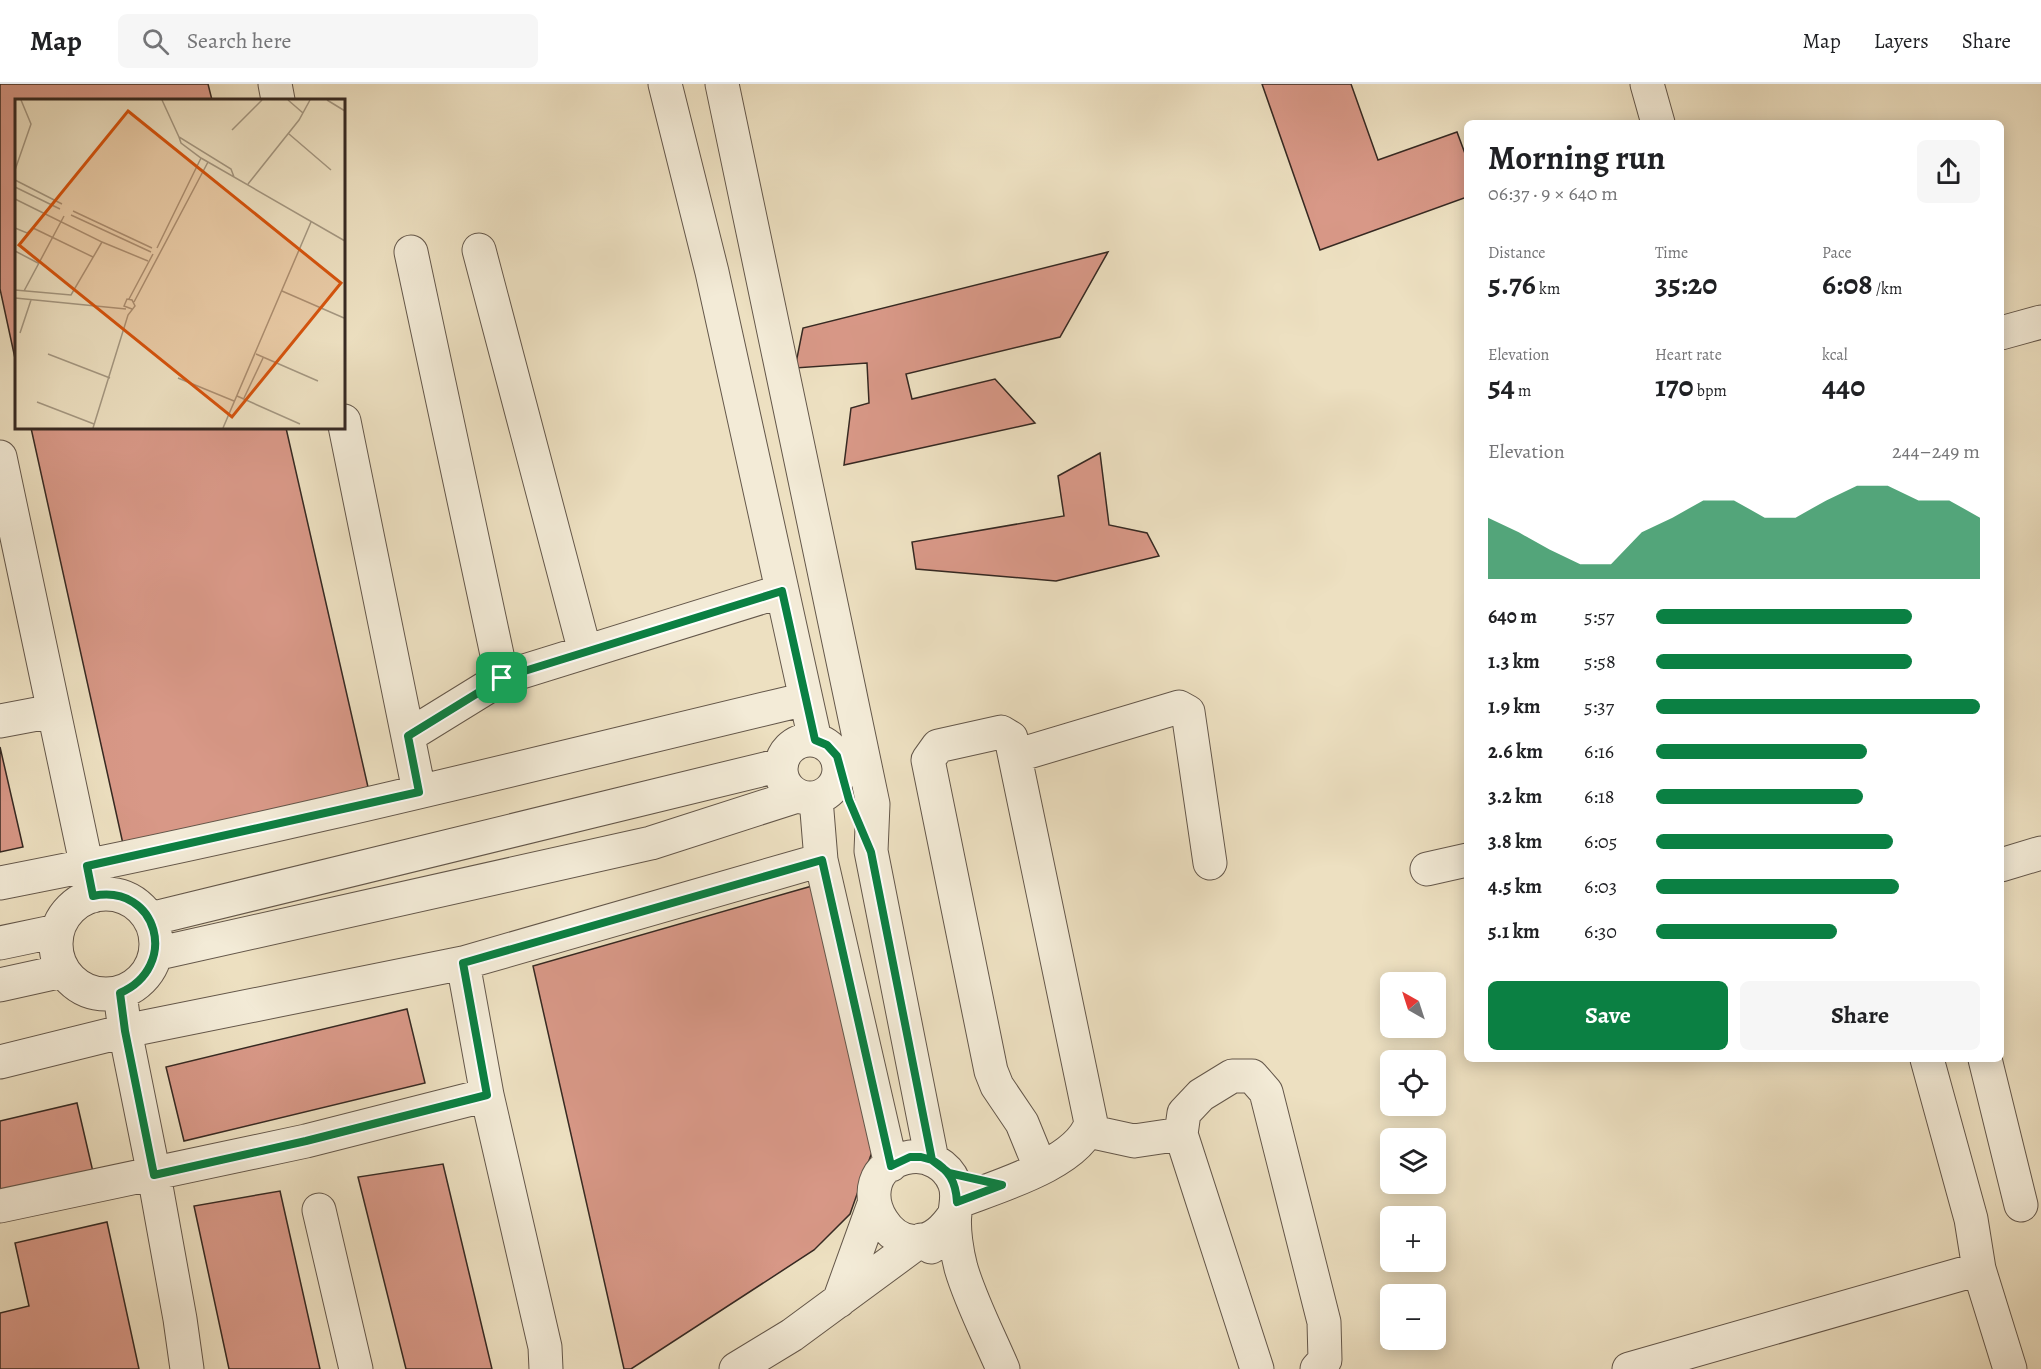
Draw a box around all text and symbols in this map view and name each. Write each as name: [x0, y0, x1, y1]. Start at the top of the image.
search box: [118, 14, 538, 68]
text: Map: [30, 22, 82, 60]
icon: search: [139, 25, 172, 58]
text: Search here: [187, 26, 291, 56]
text: Map: [1802, 27, 1841, 55]
text: Layers: [1874, 27, 1929, 55]
text: Share: [1962, 27, 2011, 55]
inset map: [15, 99, 345, 429]
text: Morning run: [1488, 135, 1665, 180]
button: share: [1917, 140, 1980, 203]
text: 06:37 · 9 × 640 m: [1488, 180, 1618, 207]
text: Distance: [1488, 242, 1545, 264]
text: Time: [1655, 242, 1688, 264]
text: Pace: [1822, 242, 1852, 264]
text: 5.76: [1488, 264, 1536, 304]
text: 35:20: [1655, 264, 1717, 304]
text: 6:08: [1822, 264, 1873, 304]
text: km: [1536, 278, 1560, 300]
text: /km: [1873, 278, 1902, 300]
text: Elevation: [1488, 344, 1549, 366]
text: Heart rate: [1655, 344, 1722, 366]
text: kcal: [1822, 344, 1848, 366]
text: 54: [1488, 366, 1515, 406]
text: 170: [1655, 366, 1694, 406]
text: 440: [1822, 366, 1865, 406]
text: m: [1515, 380, 1531, 402]
text: bpm: [1694, 380, 1727, 402]
text: Elevation: [1488, 438, 1565, 465]
text: 244–249 m: [1892, 438, 1980, 465]
text: 640 m: [1488, 603, 1537, 630]
text: 5:57: [1584, 603, 1614, 630]
text: 1.3 km: [1488, 648, 1540, 675]
text: 5:58: [1584, 648, 1616, 675]
pin: [476, 652, 527, 703]
icon: arrive: [485, 661, 518, 694]
text: 1.9 km: [1488, 693, 1541, 720]
text: 5:37: [1584, 693, 1614, 720]
text: 2.6 km: [1488, 738, 1543, 765]
text: 6:16: [1584, 738, 1614, 765]
text: 3.2 km: [1488, 783, 1542, 810]
text: 6:18: [1584, 783, 1615, 810]
text: 3.8 km: [1488, 828, 1542, 855]
text: 6:05: [1584, 828, 1617, 855]
text: 4.5 km: [1488, 873, 1542, 900]
text: 6:03: [1584, 873, 1617, 900]
text: 5.1 km: [1488, 918, 1540, 945]
text: 6:30: [1584, 918, 1617, 945]
north arrow: [1380, 972, 1446, 1038]
map controls: [1380, 972, 1446, 1350]
button: Save: [1488, 981, 1728, 1050]
button: Share: [1740, 981, 1980, 1050]
button: locate: [1380, 1050, 1446, 1116]
button: layers: [1380, 1128, 1446, 1194]
button: +: [1380, 1206, 1446, 1272]
button: −: [1380, 1284, 1446, 1350]

